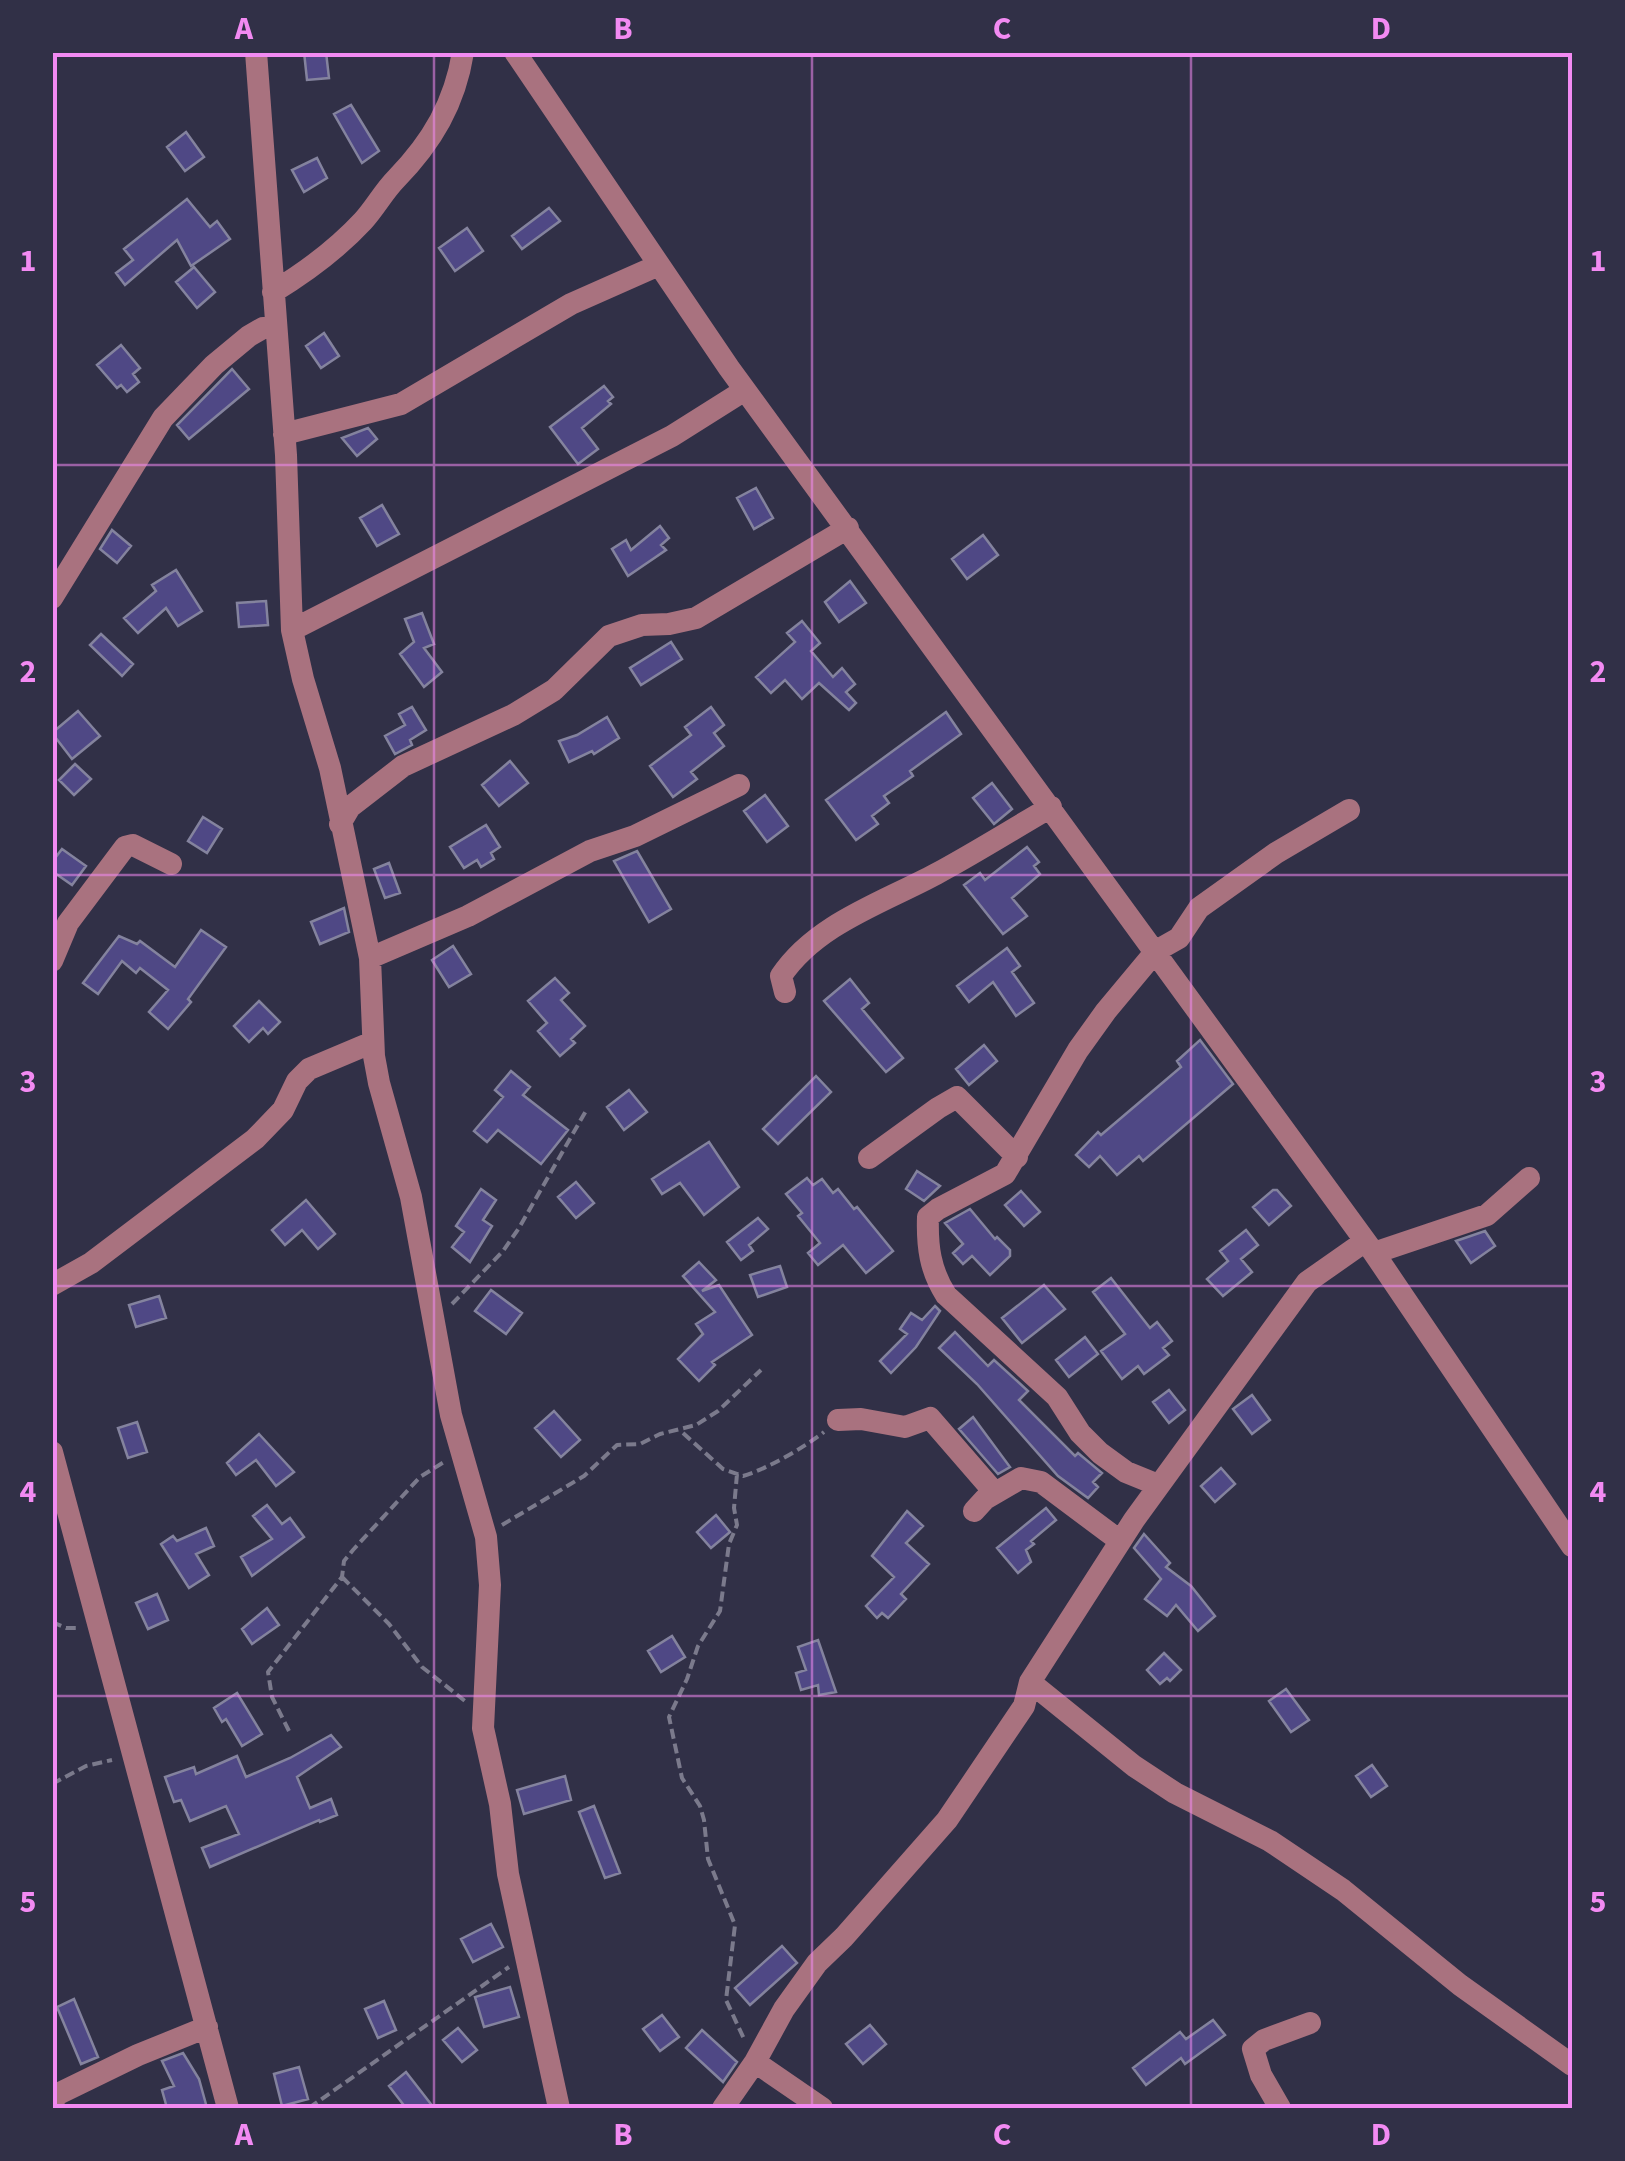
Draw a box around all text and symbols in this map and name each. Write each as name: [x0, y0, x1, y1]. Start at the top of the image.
text: A: [234, 6, 254, 52]
text: B: [613, 6, 633, 52]
text: C: [993, 6, 1011, 52]
text: D: [1371, 6, 1391, 52]
text: 1: [20, 238, 36, 284]
text: 1: [1590, 238, 1606, 284]
text: 2: [20, 649, 36, 695]
text: 2: [1590, 649, 1606, 695]
text: 3: [20, 1059, 36, 1105]
text: 3: [1590, 1059, 1606, 1105]
text: 4: [20, 1469, 37, 1515]
text: 4: [1590, 1469, 1607, 1515]
text: 5: [20, 1879, 36, 1925]
text: 5: [1590, 1879, 1606, 1925]
text: A: [234, 2112, 254, 2158]
text: B: [613, 2112, 633, 2158]
text: C: [993, 2112, 1011, 2158]
text: D: [1371, 2112, 1391, 2158]

